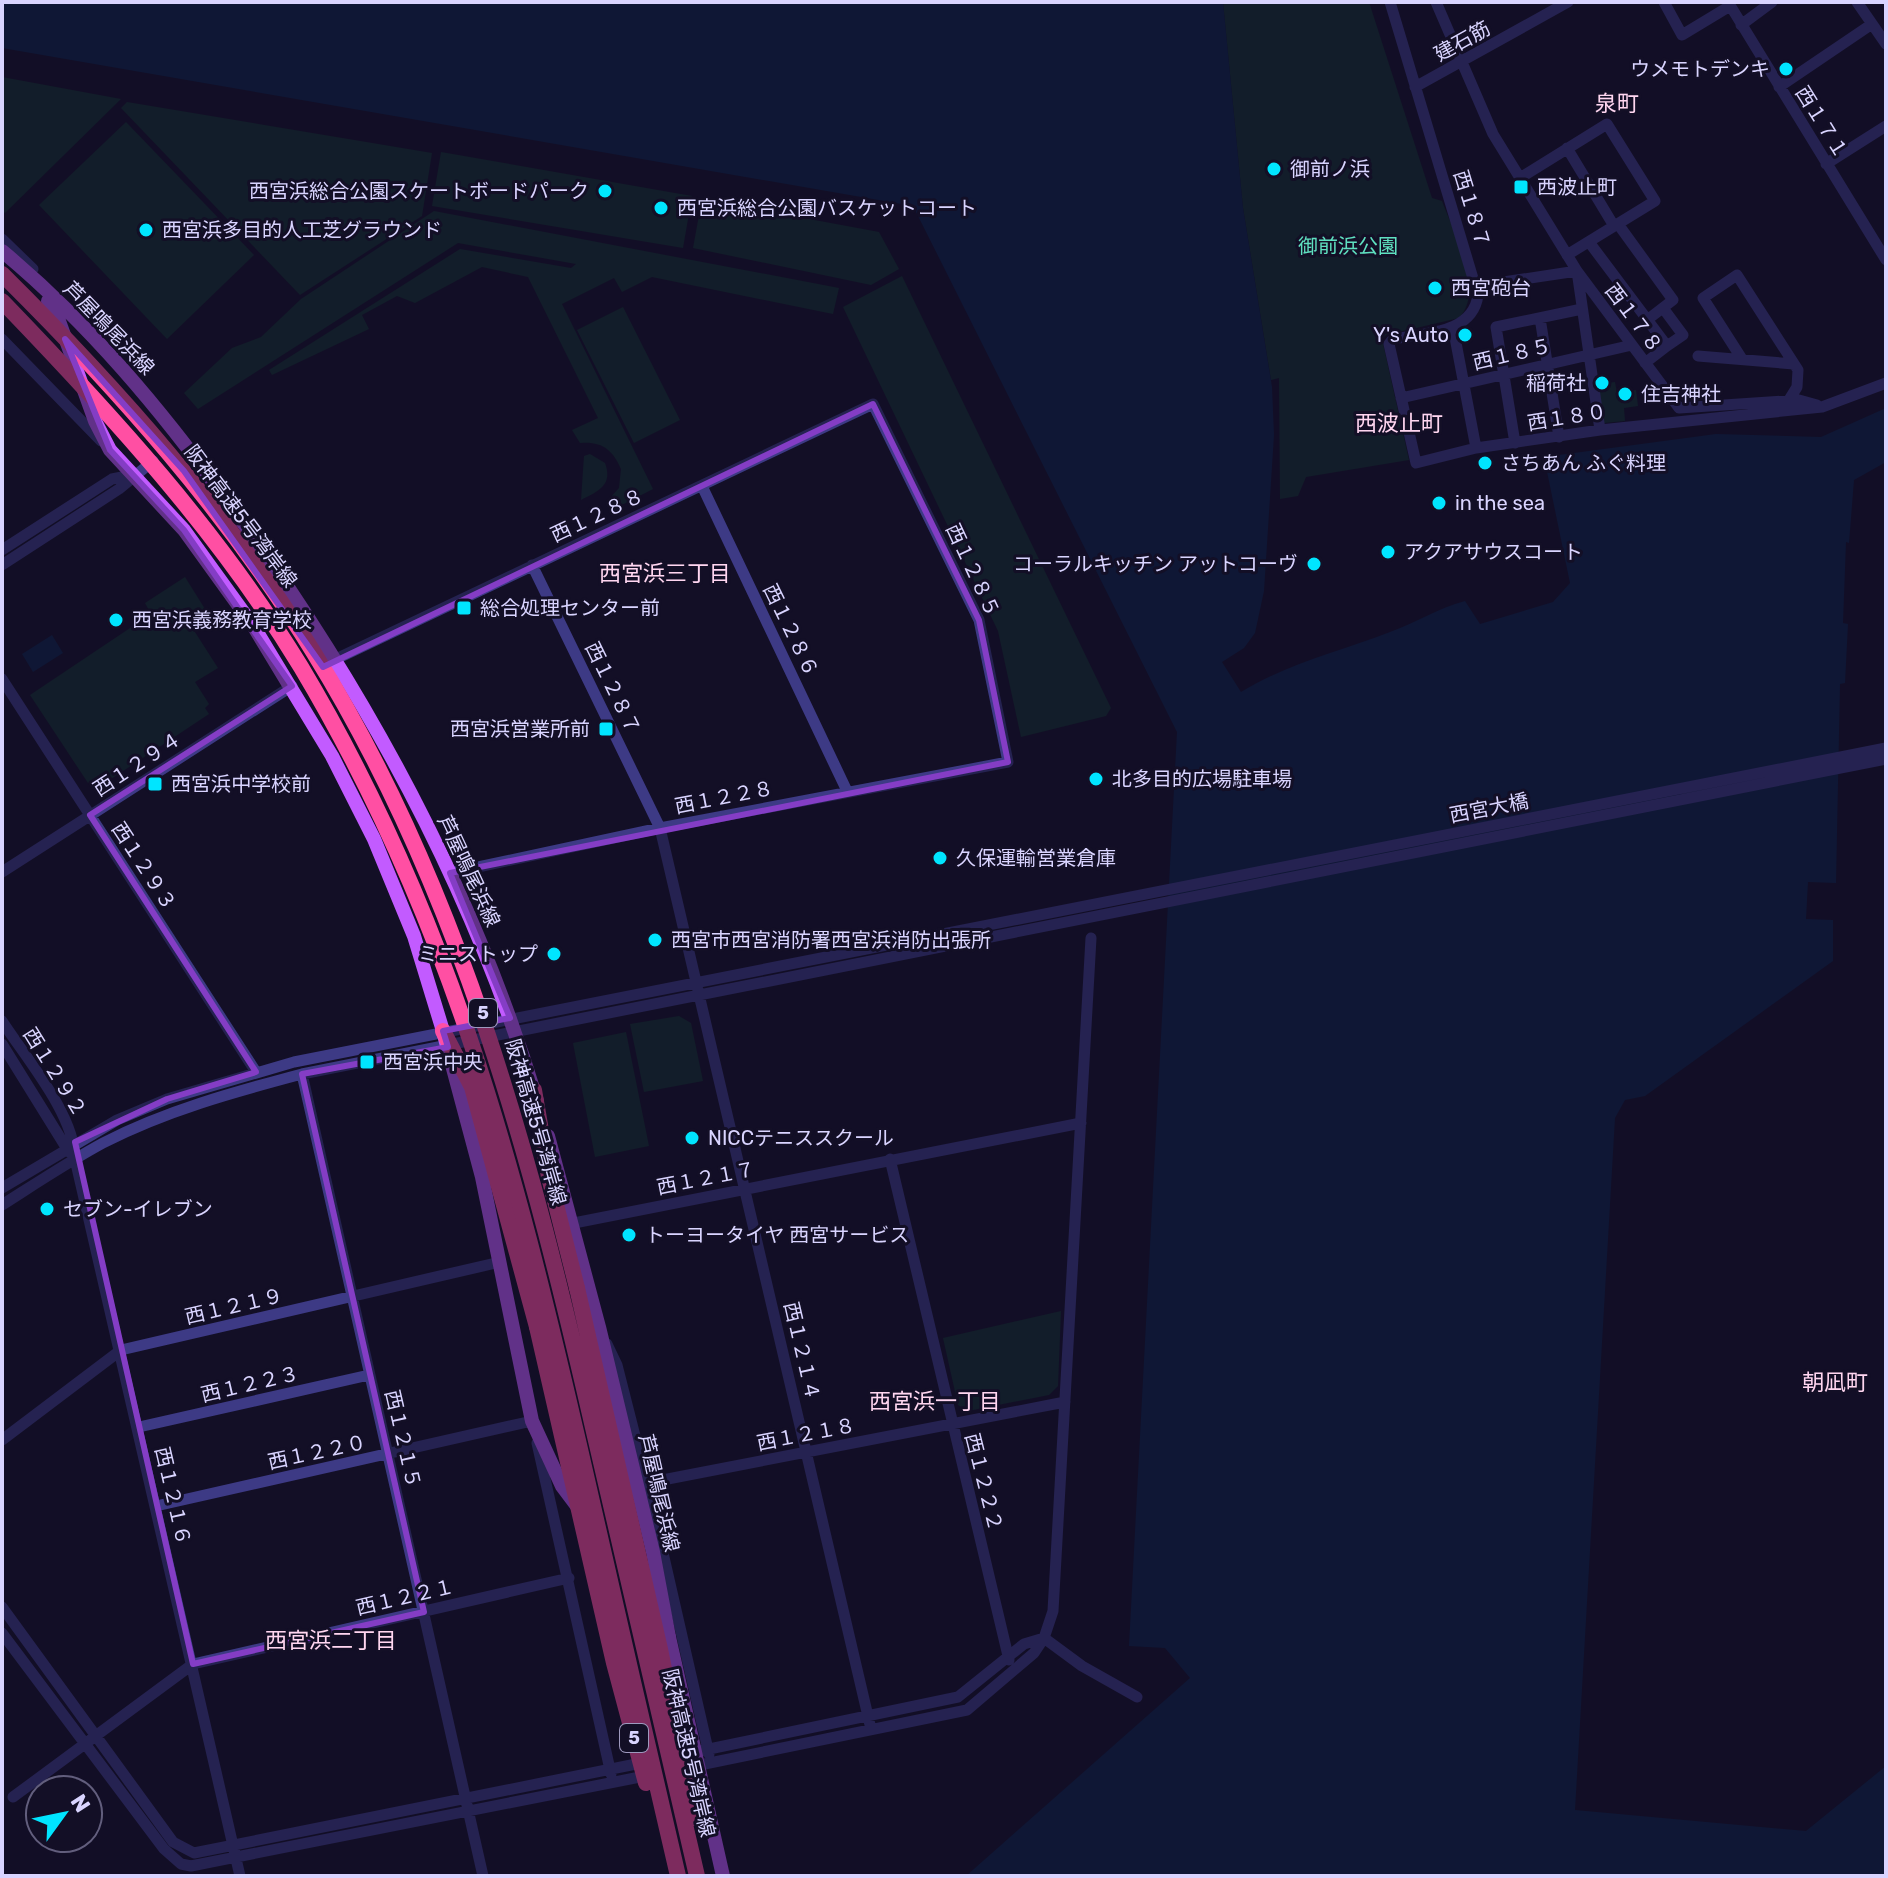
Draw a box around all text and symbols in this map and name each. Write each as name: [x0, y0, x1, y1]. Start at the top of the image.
street label: 建石筋: [1430, 16, 1494, 66]
place label: ウメモトデンキ: [1630, 57, 1770, 81]
marker: ウメモトデンキ: [1777, 60, 1795, 78]
street label: 西１７１: [1791, 82, 1853, 162]
district label: 泉町: [1595, 90, 1639, 117]
place label: 御前ノ浜: [1290, 157, 1370, 181]
marker: 御前ノ浜: [1265, 160, 1283, 178]
street label: 西１８７: [1449, 167, 1495, 251]
place label: 西波止町: [1537, 175, 1617, 199]
marker: 西波止町: [1512, 178, 1530, 196]
place label: 西宮浜総合公園スケートボードパーク: [249, 179, 589, 203]
marker: 西宮浜総合公園スケートボードパーク: [596, 182, 614, 200]
place label: 西宮浜総合公園バスケットコート: [677, 196, 977, 220]
marker: 西宮浜総合公園バスケットコート: [652, 199, 670, 217]
place label: 西宮浜多目的人工芝グラウンド: [162, 218, 442, 242]
marker: 西宮浜多目的人工芝グラウンド: [137, 221, 155, 239]
park label: 御前浜公園: [1298, 234, 1398, 258]
place label: 西宮砲台: [1451, 276, 1531, 300]
street label: 芦屋鳴尾浜線: [59, 277, 159, 379]
marker: 西宮砲台: [1426, 279, 1444, 297]
street label: 西１７８: [1600, 279, 1668, 357]
place label: Y's Auto: [1373, 323, 1449, 347]
marker: Y's Auto: [1456, 326, 1474, 344]
street label: 西１８５: [1470, 333, 1554, 375]
place label: 稲荷社: [1526, 371, 1586, 395]
marker: 稲荷社: [1593, 374, 1611, 392]
place label: 住吉神社: [1641, 382, 1721, 406]
marker: 住吉神社: [1616, 385, 1634, 403]
street label: 西１８０: [1526, 399, 1608, 435]
district label: 西波止町: [1355, 410, 1443, 437]
street label: 阪神高速5号湾岸線: [180, 440, 302, 592]
place label: さちあん ふぐ料理: [1501, 451, 1666, 475]
marker: さちあん ふぐ料理: [1476, 454, 1494, 472]
street label: 西１２８８: [547, 483, 647, 547]
place label: in the sea: [1455, 491, 1545, 515]
marker: in the sea: [1430, 494, 1448, 512]
street label: 西１２８５: [941, 520, 1005, 620]
place label: アクアサウスコート: [1404, 540, 1583, 564]
marker: アクアサウスコート: [1379, 543, 1397, 561]
place label: コーラルキッチン アットコーヴ: [1013, 552, 1298, 576]
marker: コーラルキッチン アットコーヴ: [1305, 555, 1323, 573]
district label: 西宮浜三丁目: [599, 560, 731, 587]
street label: 西１２８６: [758, 580, 824, 680]
place label: 総合処理センター前: [480, 596, 660, 620]
marker: 総合処理センター前: [455, 599, 473, 617]
place label: 西宮浜義務教育学校: [132, 608, 312, 632]
marker: 西宮浜義務教育学校: [107, 611, 125, 629]
street label: 西１２８７: [580, 638, 646, 738]
place label: 西宮浜営業所前: [450, 717, 590, 741]
marker: 西宮浜営業所前: [597, 720, 615, 738]
street label: 西１２９４: [89, 727, 185, 801]
place label: 北多目的広場駐車場: [1112, 767, 1292, 791]
marker: 北多目的広場駐車場: [1087, 770, 1105, 788]
place label: 西宮浜中学校前: [171, 772, 311, 796]
marker: 西宮浜中学校前: [146, 775, 164, 793]
street label: 西１２２８: [673, 776, 775, 818]
street label: 西宮大橋: [1447, 789, 1531, 827]
street label: 芦屋鳴尾浜線: [433, 812, 505, 930]
street label: 西１２９３: [107, 818, 181, 914]
place label: 久保運輸営業倉庫: [956, 846, 1116, 870]
marker: 久保運輸営業倉庫: [931, 849, 949, 867]
place label: 西宮市西宮消防署西宮浜消防出張所: [671, 928, 991, 952]
marker: 西宮市西宮消防署西宮浜消防出張所: [646, 931, 664, 949]
place label: ミニストップ: [418, 942, 538, 966]
marker: ミニストップ: [545, 945, 563, 963]
road number: 5: [469, 999, 497, 1027]
street label: 西１２９２: [18, 1023, 92, 1121]
street label: 阪神高速5号湾岸線: [501, 1036, 571, 1208]
place label: 西宮浜中央: [383, 1050, 483, 1074]
marker: 西宮浜中央: [358, 1053, 376, 1071]
place label: NICCテニススクール: [708, 1126, 894, 1150]
marker: NICCテニススクール: [683, 1129, 701, 1147]
street label: 西１２１７: [655, 1157, 757, 1199]
place label: セブン-イレブン: [63, 1197, 213, 1221]
marker: セブン-イレブン: [38, 1200, 56, 1218]
place label: トーヨータイヤ 西宮サービス: [645, 1223, 909, 1247]
marker: トーヨータイヤ 西宮サービス: [620, 1226, 638, 1244]
street label: 西１２１９: [183, 1283, 285, 1329]
street label: 西１２１４: [779, 1300, 825, 1402]
street label: 西１２２３: [199, 1361, 301, 1407]
district label: 朝凪町: [1802, 1369, 1868, 1396]
street label: 西１２１５: [380, 1388, 426, 1490]
district label: 西宮浜一丁目: [869, 1388, 1001, 1415]
street label: 西１２１８: [755, 1413, 857, 1455]
street label: 西１２２０: [266, 1430, 368, 1474]
street label: 西１２２２: [960, 1431, 1008, 1533]
street label: 芦屋鳴尾浜線: [634, 1432, 684, 1554]
street label: 西１２１６: [150, 1445, 196, 1547]
street label: 西１２２１: [354, 1574, 456, 1620]
district label: 西宮浜二丁目: [265, 1627, 397, 1654]
street label: 阪神高速5号湾岸線: [658, 1667, 720, 1839]
road number: 5: [620, 1724, 648, 1752]
north arrow: [24, 1774, 104, 1854]
text: N: [65, 1789, 96, 1817]

